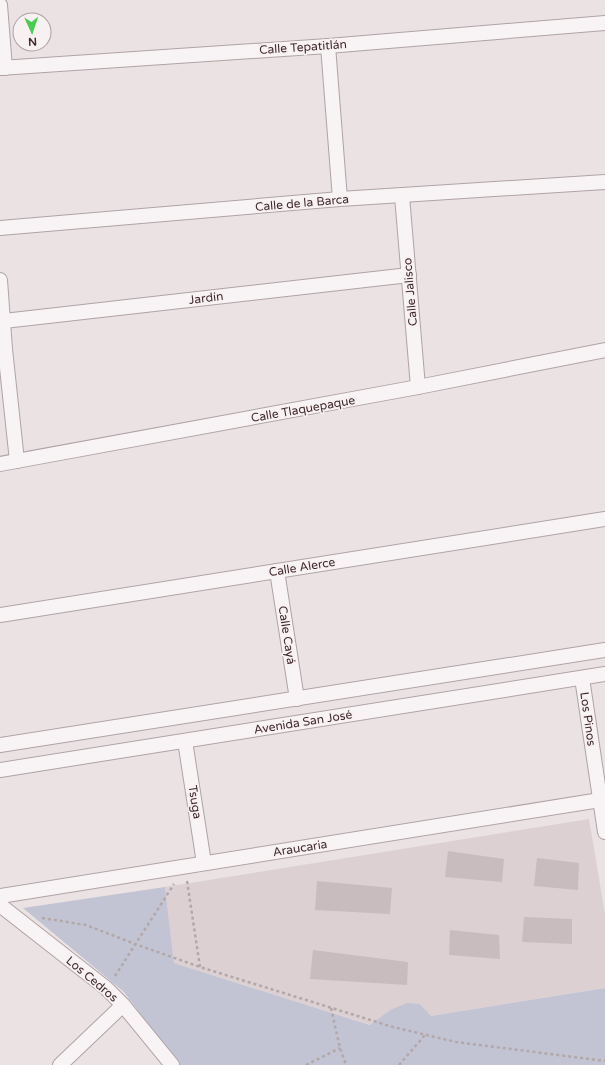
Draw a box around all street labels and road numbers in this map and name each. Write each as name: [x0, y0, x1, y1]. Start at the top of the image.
street label: Calle Tepatitlán: [259, 37, 347, 57]
street label: Calle de la Barca: [255, 192, 349, 214]
street label: Calle Jalisco: [400, 257, 420, 327]
street label: Jardín: [188, 289, 224, 307]
street label: Calle Tlaquepaque: [250, 393, 356, 425]
street label: Calle Alerce: [268, 555, 336, 579]
street label: Calle Cayá: [275, 605, 299, 665]
street label: Los Pinos: [577, 691, 599, 747]
street label: Avenida San José: [253, 707, 353, 737]
street label: Tsuga: [185, 784, 205, 820]
street label: Araucaria: [272, 837, 328, 859]
street label: Los Cedros: [63, 953, 121, 1005]

